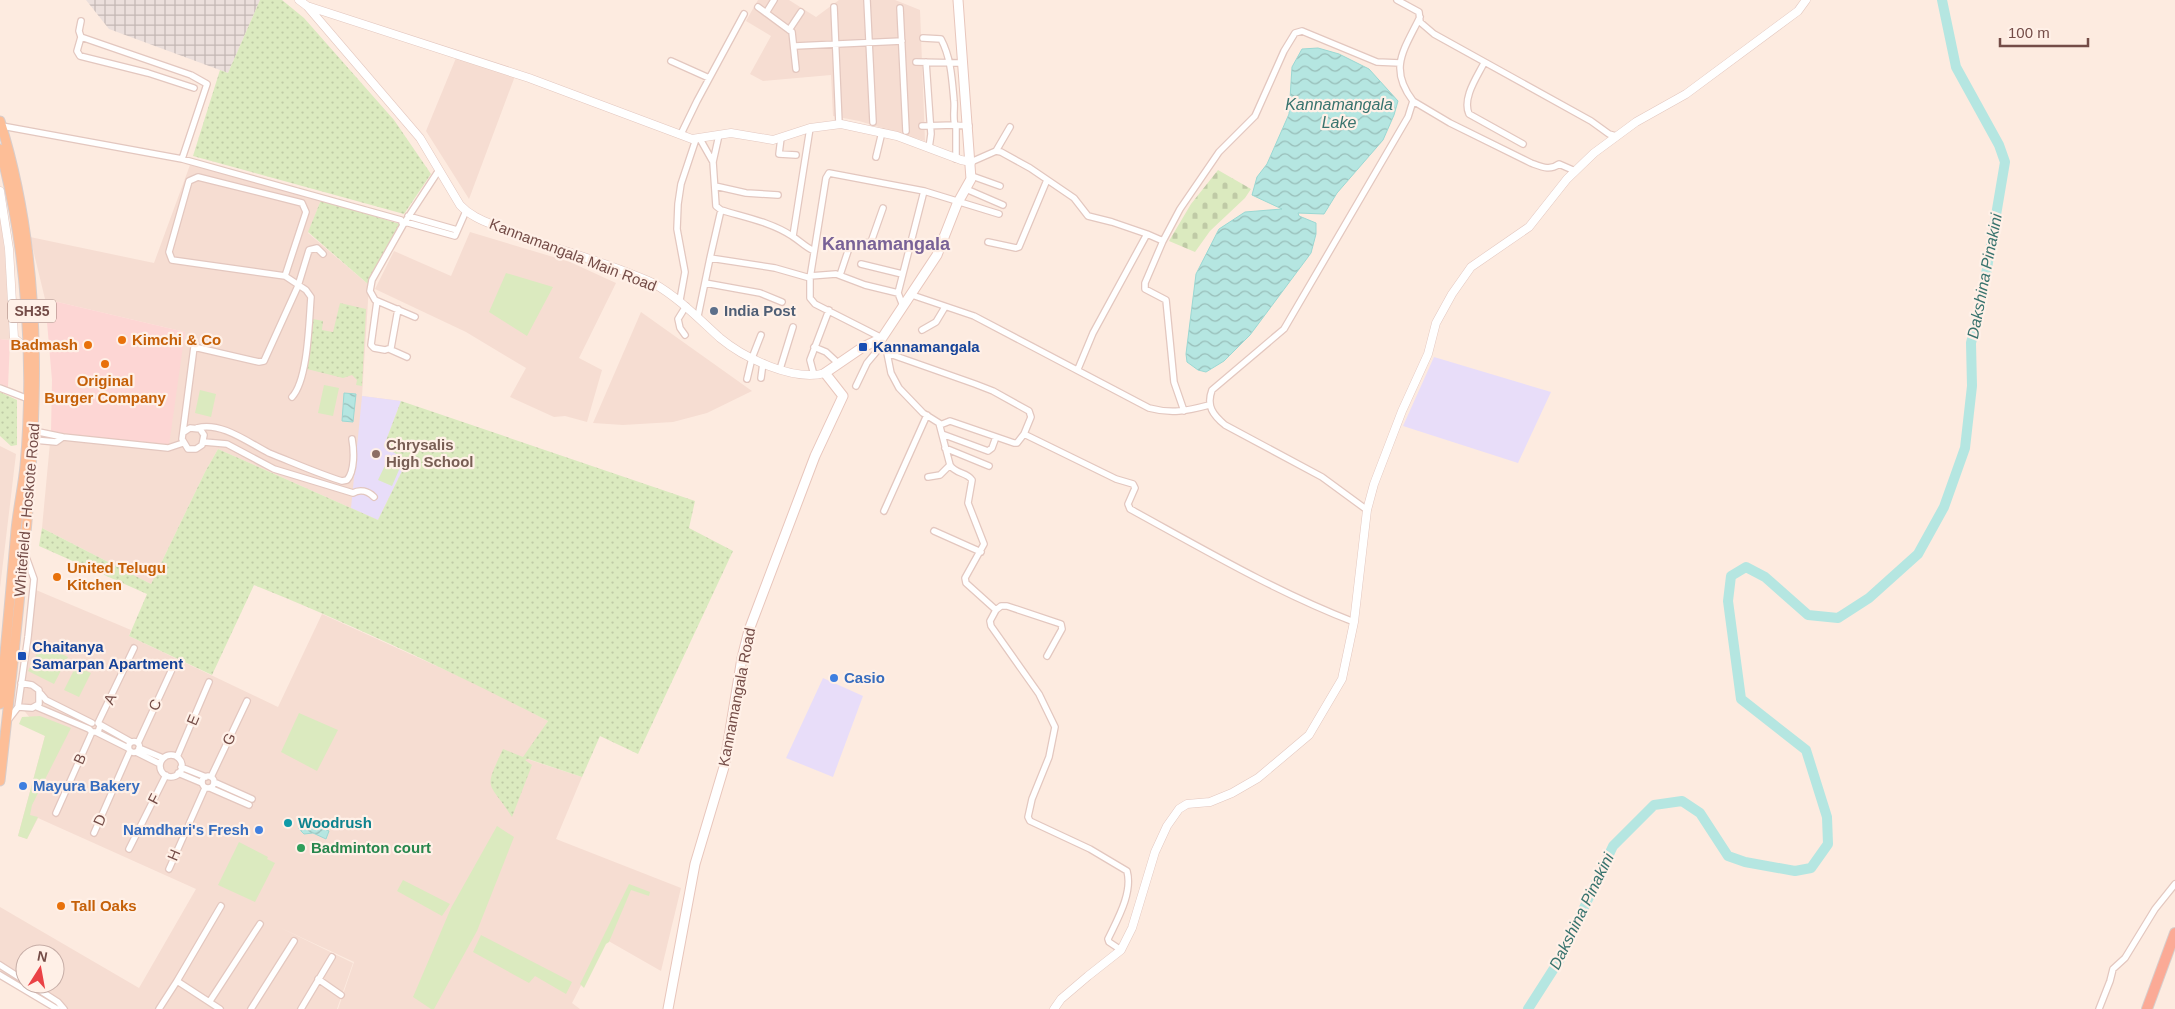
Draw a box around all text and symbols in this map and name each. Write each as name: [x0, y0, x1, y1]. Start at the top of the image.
scale bar: [2000, 15, 2088, 47]
text: 100 m: [2008, 24, 2050, 41]
water label: Kannamangala Lake: [1285, 96, 1393, 131]
water label: Dakshina Pinakini: [1964, 212, 2005, 340]
street label: Kannamangala Main Road: [487, 215, 659, 294]
district label: Kannamangala: [822, 234, 951, 254]
road number: SH35: [8, 300, 56, 322]
place label: India Post: [724, 302, 796, 319]
marker: India Post: [708, 305, 720, 317]
place label: Kimchi & Co: [132, 331, 221, 348]
marker: Kimchi & Co: [116, 334, 128, 346]
place label: Badmash: [10, 336, 78, 353]
place label: Kannamangala: [873, 338, 980, 355]
marker: Badmash: [82, 339, 94, 351]
marker: Kannamangala: [857, 341, 869, 353]
marker: Original Burger Company: [99, 358, 111, 370]
place label: Original Burger Company: [44, 372, 166, 406]
street label: Whitefield - Hoskote Road: [10, 422, 43, 597]
place label: Chrysalis High School: [386, 436, 474, 470]
marker: Chrysalis High School: [370, 448, 382, 460]
place label: United Telugu Kitchen: [67, 559, 166, 593]
marker: United Telugu Kitchen: [51, 571, 63, 583]
street label: Kannamangala Road: [715, 626, 758, 768]
place label: Chaitanya Samarpan Apartment: [32, 638, 183, 672]
marker: Chaitanya Samarpan Apartment: [16, 650, 28, 662]
place label: Casio: [844, 669, 885, 686]
marker: Casio: [828, 672, 840, 684]
street label: A: [100, 691, 119, 707]
street label: C: [145, 696, 165, 713]
street label: E: [183, 712, 202, 728]
street label: G: [218, 730, 239, 748]
street label: B: [70, 751, 89, 767]
place label: Mayura Bakery: [33, 777, 140, 794]
marker: Mayura Bakery: [17, 780, 29, 792]
street label: F: [144, 791, 163, 807]
street label: D: [90, 811, 110, 828]
place label: Woodrush: [298, 814, 372, 831]
marker: Woodrush: [282, 817, 294, 829]
place label: Namdhari's Fresh: [123, 821, 249, 838]
marker: Namdhari's Fresh: [253, 824, 265, 836]
place label: Badminton court: [311, 839, 431, 856]
marker: Badminton court: [295, 842, 307, 854]
street label: H: [164, 846, 183, 863]
water label: Dakshina Pinakini: [1546, 850, 1617, 972]
place label: Tall Oaks: [71, 897, 137, 914]
marker: Tall Oaks: [55, 900, 67, 912]
north arrow: [15, 944, 65, 994]
text: N: [36, 947, 49, 965]

